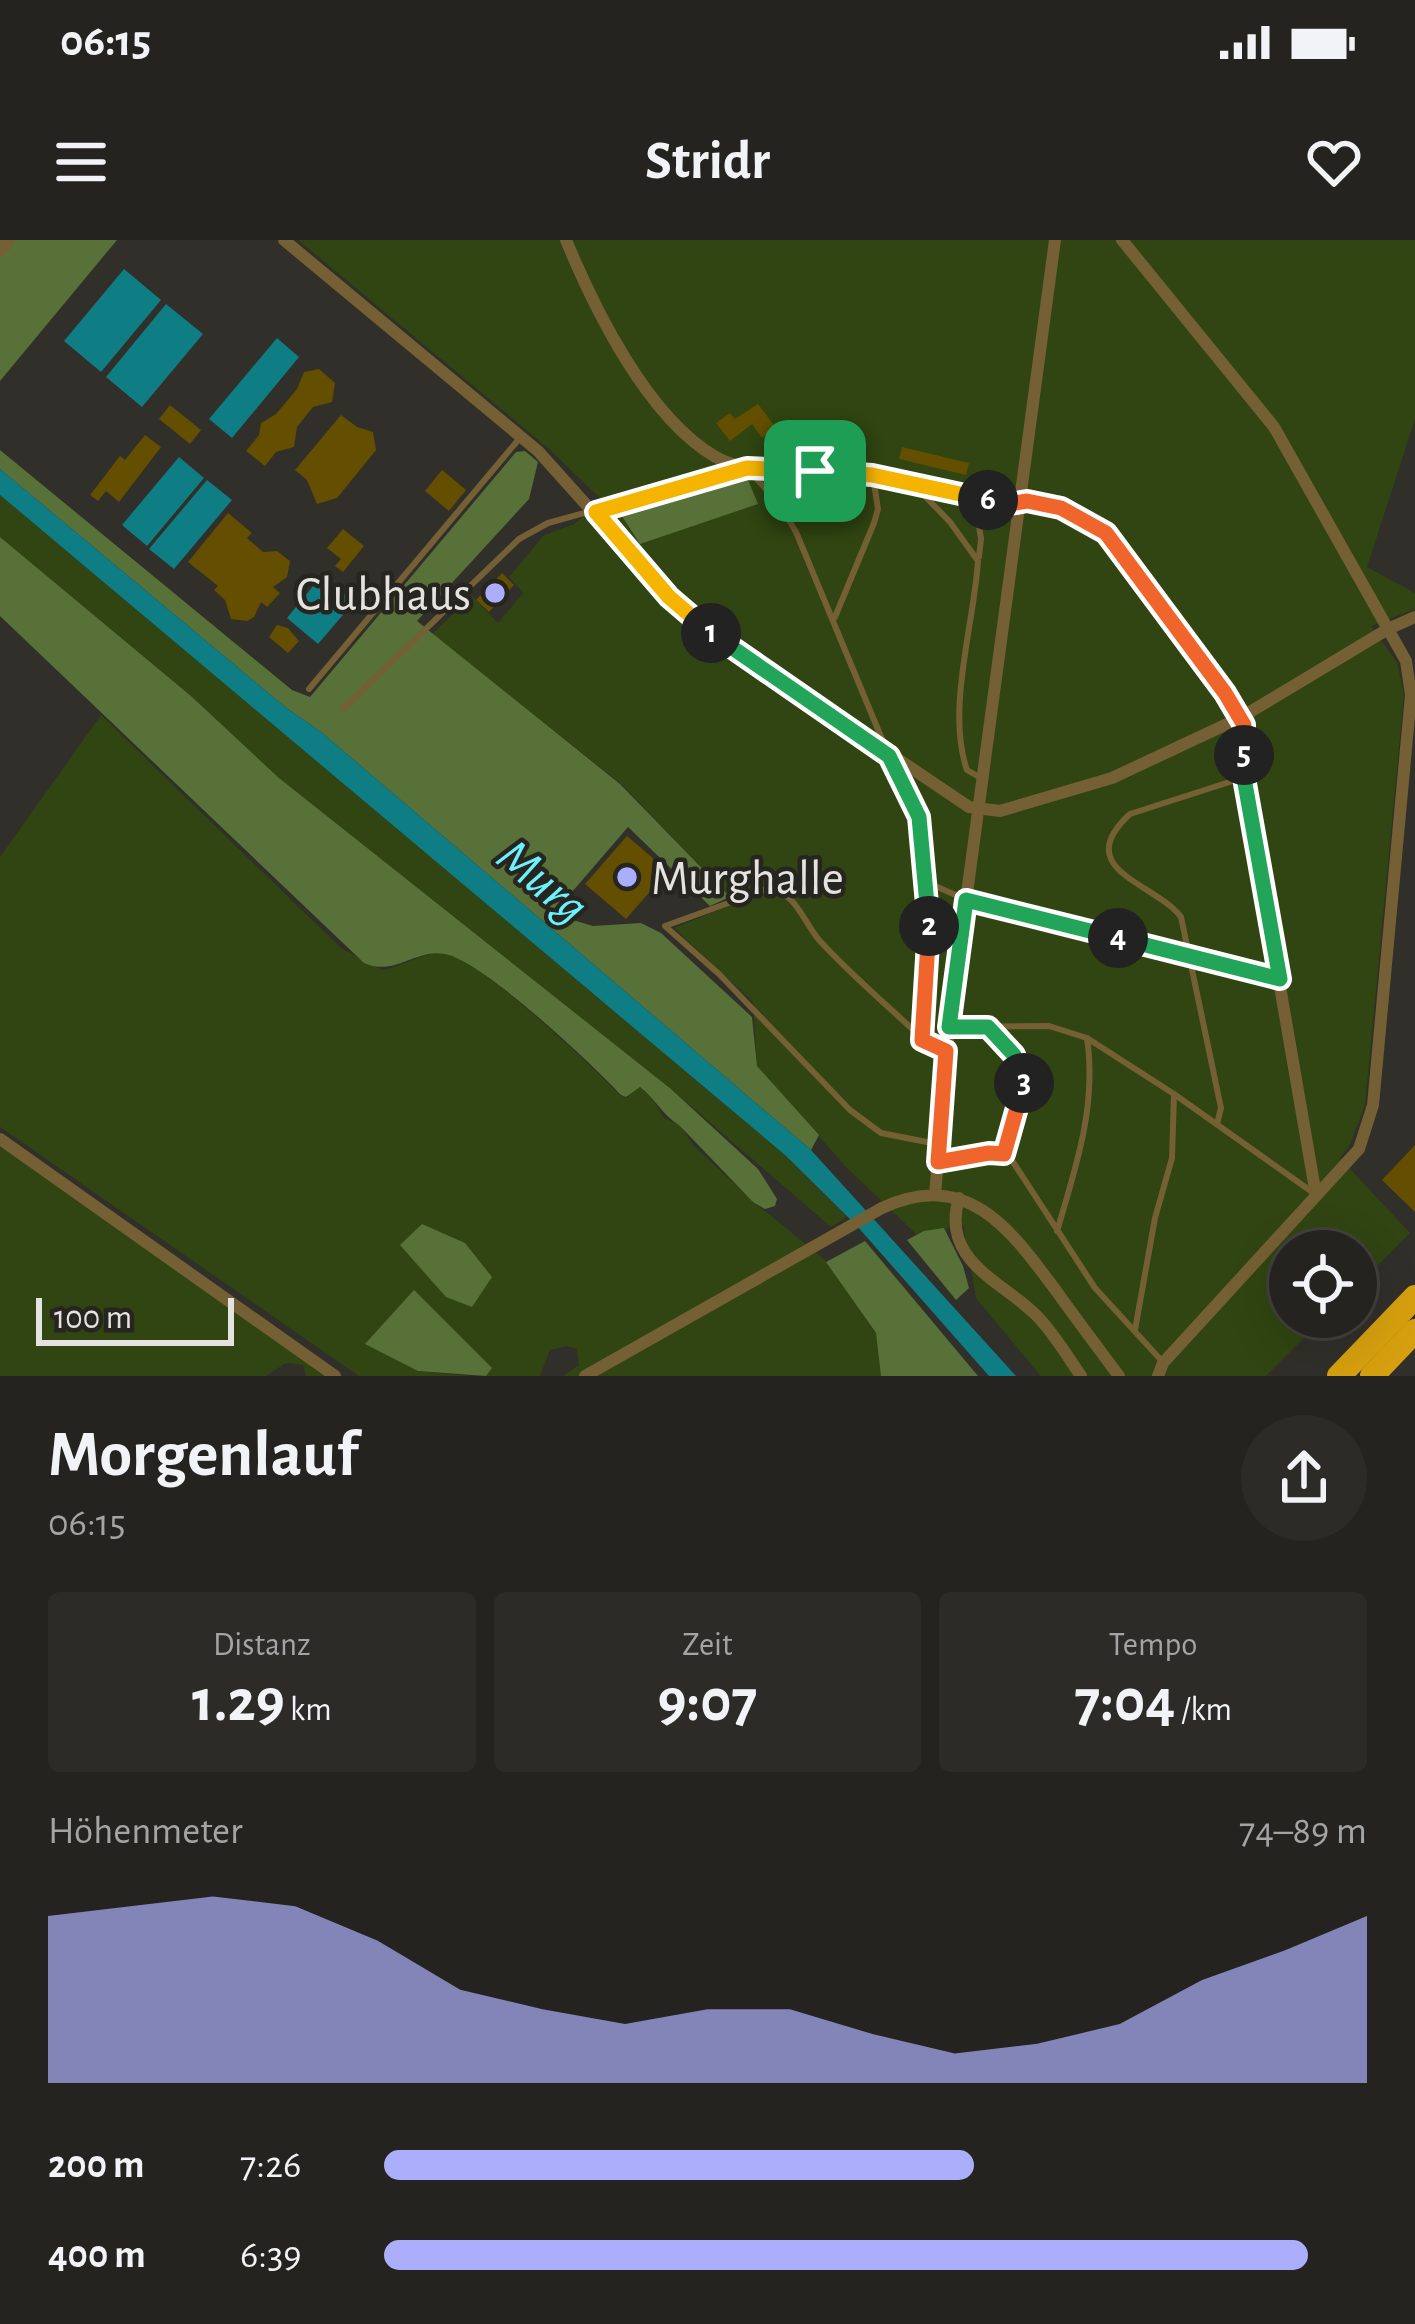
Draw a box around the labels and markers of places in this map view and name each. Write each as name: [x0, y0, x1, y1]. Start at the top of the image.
pin: [764, 420, 866, 522]
pin: 6: [958, 470, 1018, 530]
place label: Clubhaus: [296, 572, 471, 620]
marker: Clubhaus: [482, 580, 508, 606]
pin: 1: [681, 603, 741, 663]
pin: 5: [1214, 725, 1274, 785]
place label: Murghalle: [651, 856, 844, 904]
marker: Murghalle: [614, 864, 640, 890]
pin: 2: [899, 896, 959, 956]
pin: 4: [1088, 908, 1148, 968]
pin: 3: [994, 1053, 1054, 1113]

